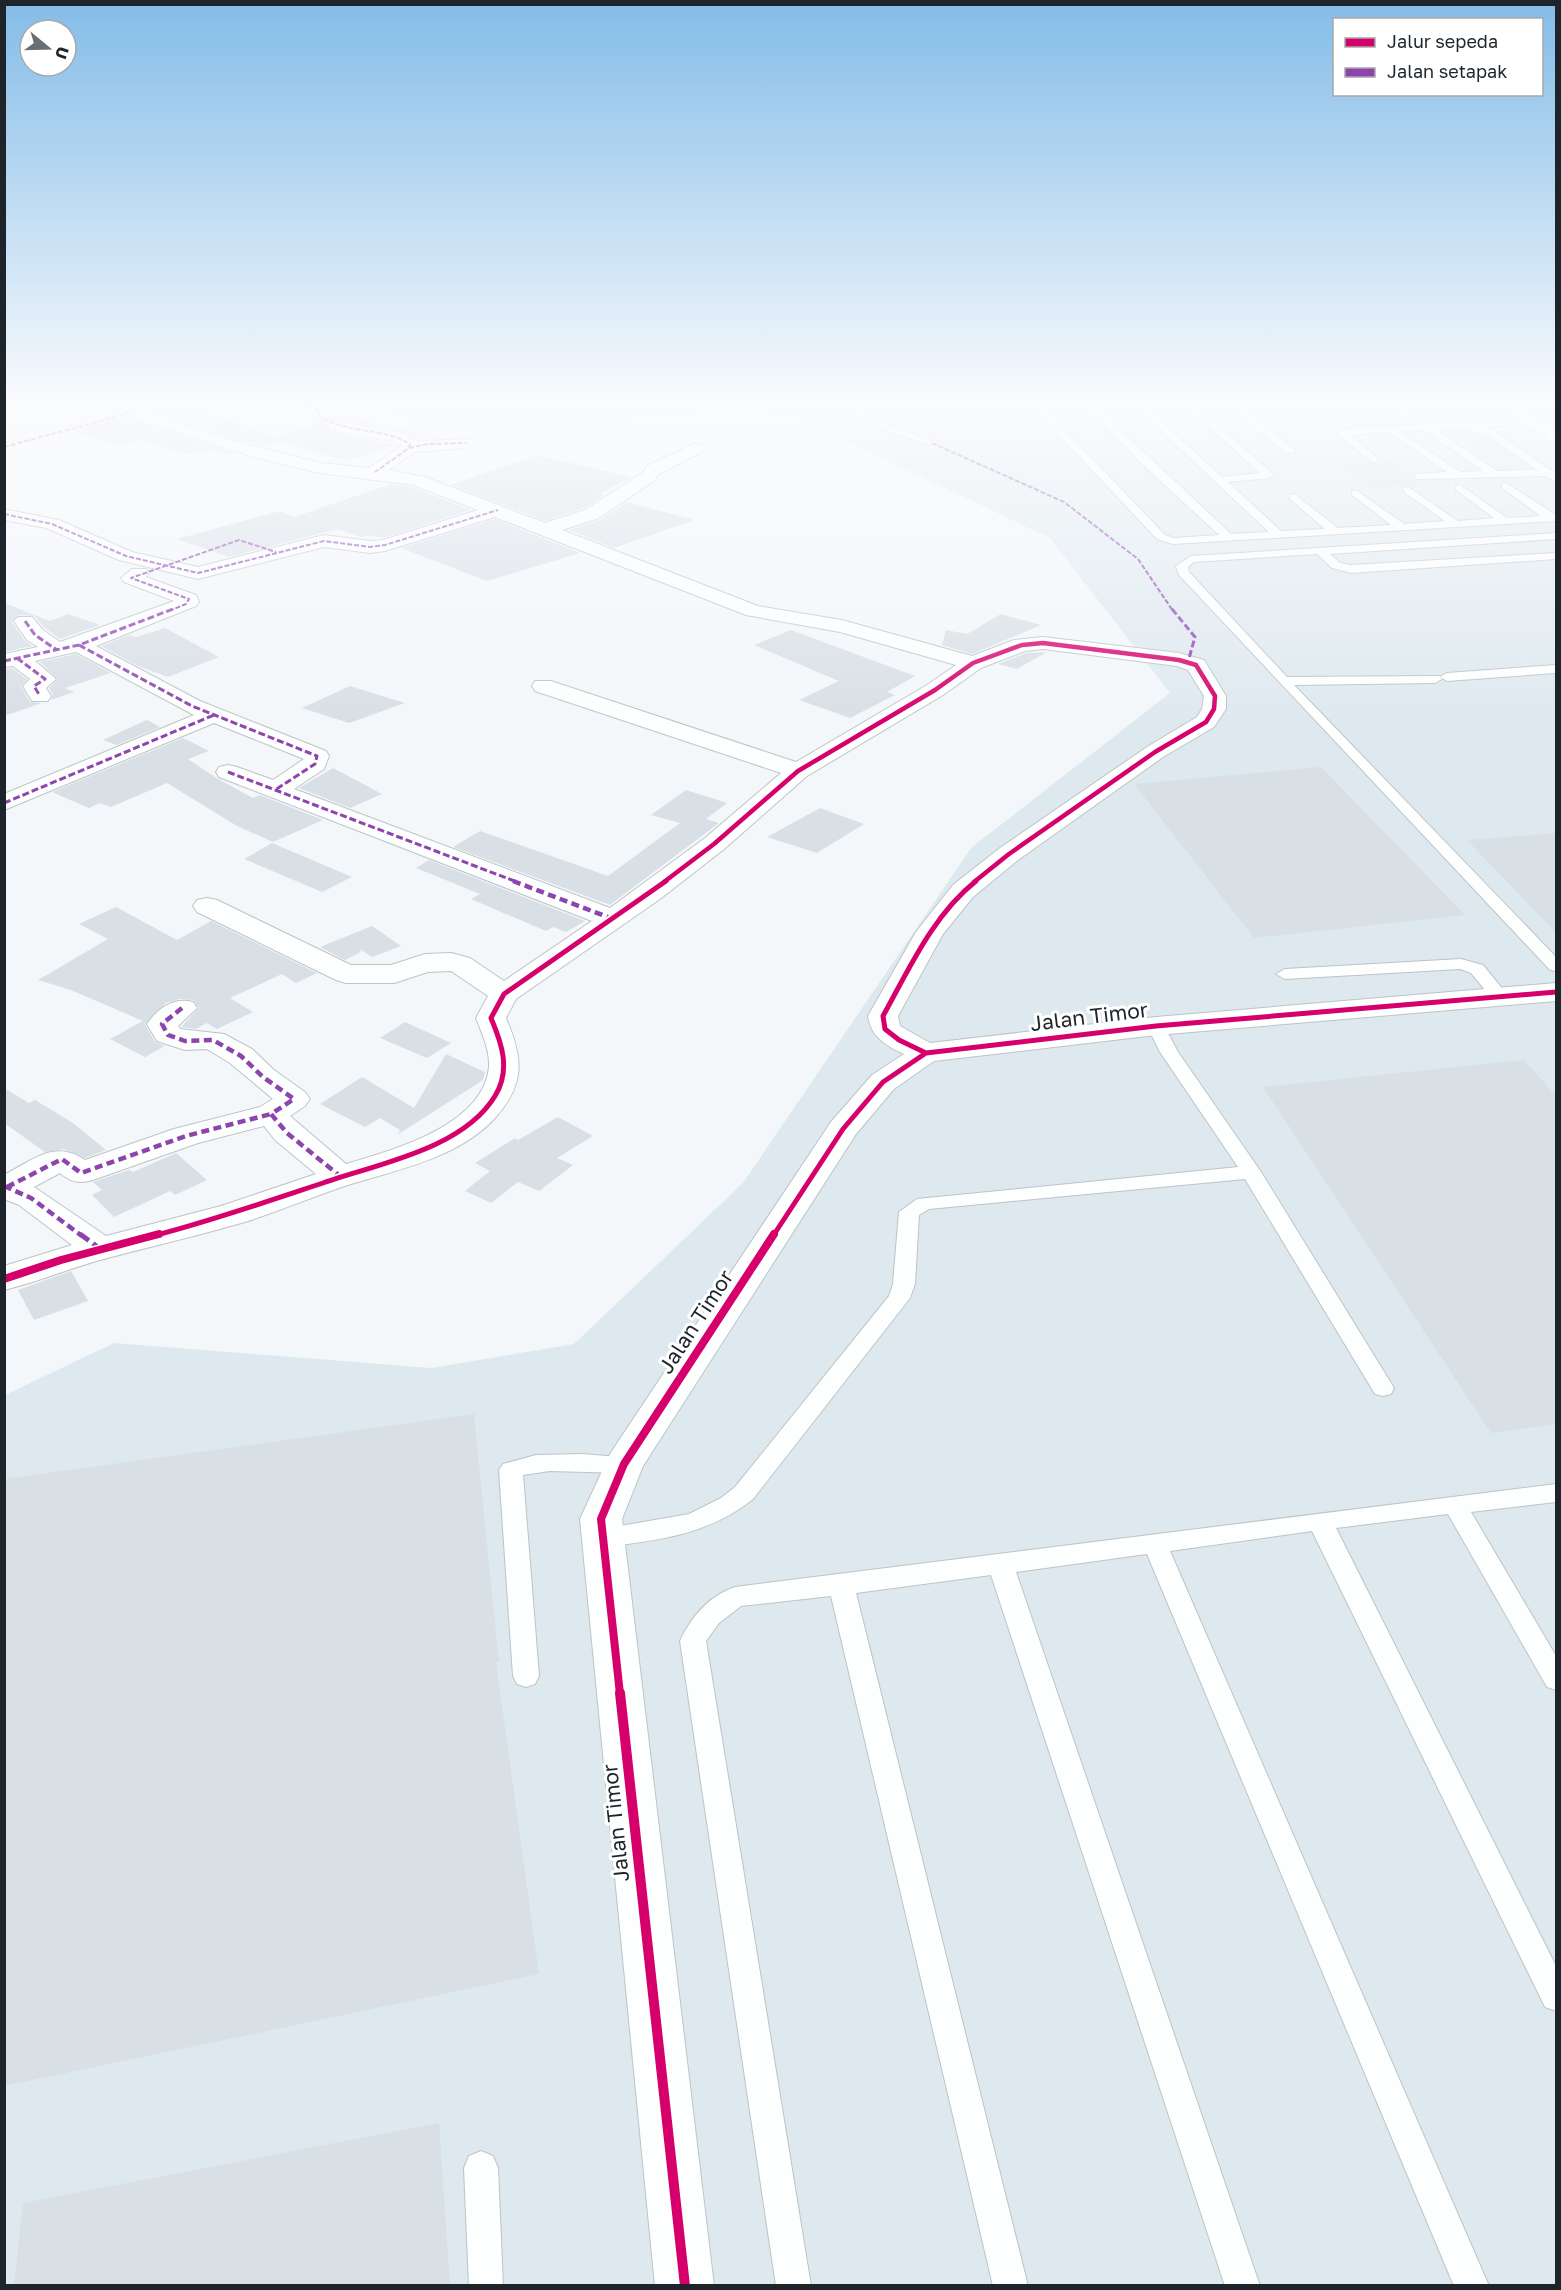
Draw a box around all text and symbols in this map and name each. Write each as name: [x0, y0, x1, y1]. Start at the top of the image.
north arrow: [18, 18, 78, 78]
legend: [1333, 18, 1543, 96]
text: Jalur sepeda: [1387, 30, 1498, 52]
text: U: [51, 44, 74, 62]
text: Jalan setapak: [1387, 60, 1507, 82]
street label: Jalan Timor: [1029, 996, 1149, 1036]
street label: Jalan Timor: [652, 1265, 738, 1378]
street label: Jalan Timor: [596, 1763, 634, 1883]

